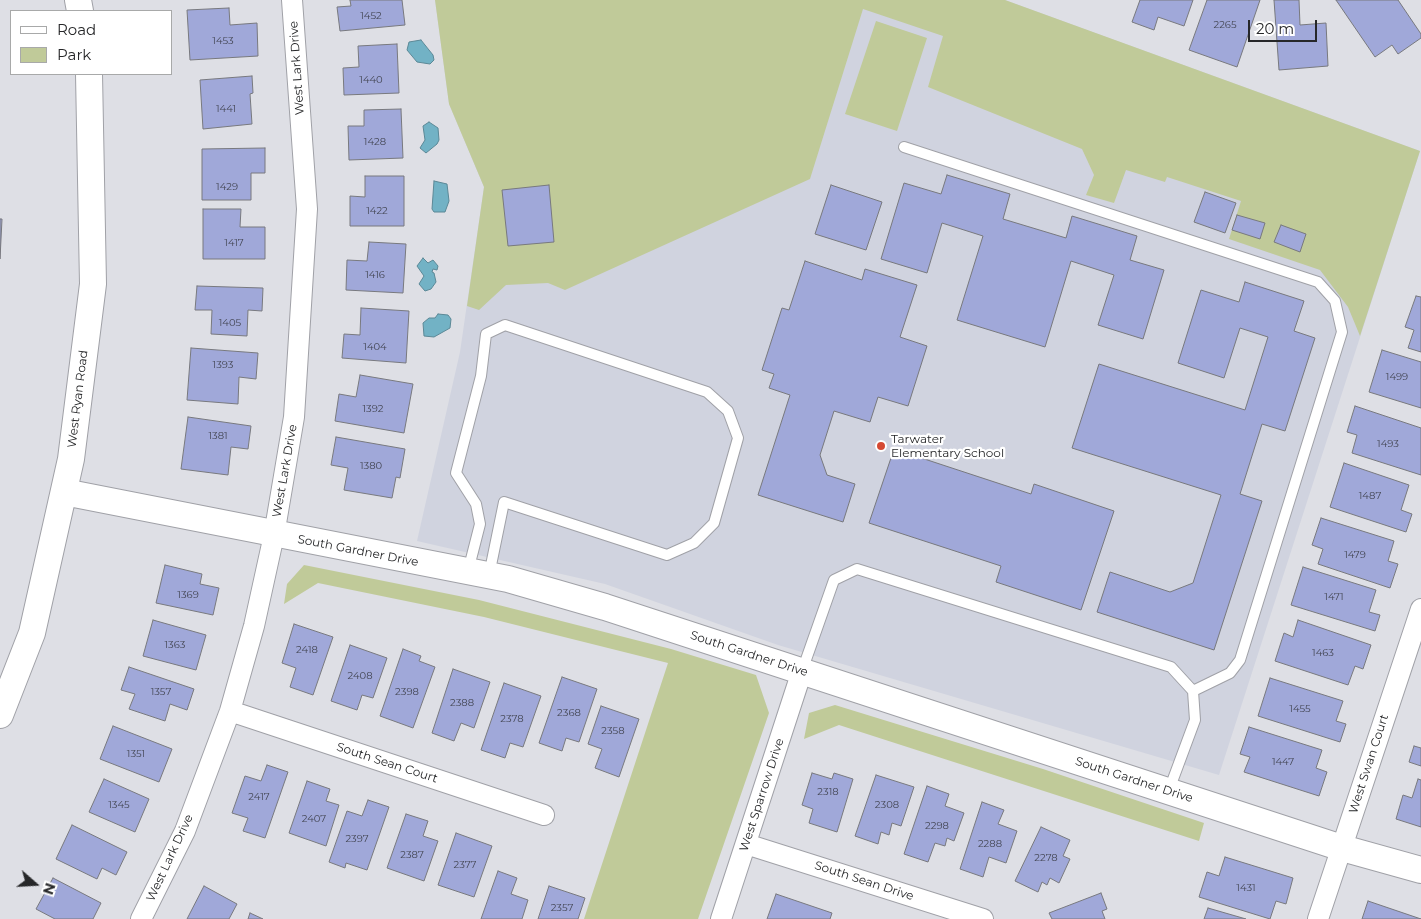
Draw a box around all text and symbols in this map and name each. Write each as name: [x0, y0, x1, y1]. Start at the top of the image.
legend: [10, 10, 172, 75]
house number: 1452: [360, 10, 382, 22]
scale bar: [1251, 10, 1320, 42]
house number: 2265: [1213, 19, 1237, 31]
text: 20 m: [1256, 19, 1294, 38]
text: Road: [57, 20, 96, 39]
street label: West Lark Drive: [287, 20, 307, 116]
house number: 1453: [212, 35, 234, 47]
text: Park: [57, 45, 91, 64]
house number: 1440: [359, 74, 383, 86]
house number: 1441: [216, 103, 236, 115]
house number: 1428: [364, 136, 386, 148]
house number: 1429: [216, 181, 238, 193]
house number: 1422: [366, 205, 388, 217]
house number: 1417: [224, 237, 244, 249]
house number: 1416: [365, 269, 385, 281]
house number: 1405: [219, 317, 241, 329]
house number: 1404: [363, 341, 387, 353]
street label: West Ryan Road: [65, 349, 91, 449]
house number: 1393: [213, 359, 233, 371]
house number: 1499: [1386, 371, 1408, 383]
house number: 1392: [362, 403, 384, 415]
street label: West Lark Drive: [270, 423, 300, 519]
house number: 1381: [208, 430, 228, 442]
place label: Tarwater Elementary School: [891, 432, 1004, 460]
house number: 1493: [1377, 438, 1399, 450]
marker: Tarwater Elementary School: [875, 440, 887, 452]
house number: 1380: [360, 460, 382, 472]
house number: 1487: [1359, 490, 1381, 502]
street label: South Gardner Drive: [296, 532, 420, 570]
house number: 1479: [1344, 549, 1366, 561]
house number: 1369: [177, 589, 199, 601]
house number: 1471: [1324, 591, 1344, 603]
street label: South Gardner Drive: [688, 628, 810, 680]
house number: 1363: [165, 639, 185, 651]
house number: 2418: [296, 644, 318, 656]
house number: 1463: [1312, 647, 1334, 659]
house number: 2408: [347, 670, 373, 682]
house number: 1357: [151, 686, 171, 698]
house number: 2398: [395, 686, 419, 698]
house number: 2388: [450, 697, 474, 709]
house number: 1455: [1289, 703, 1311, 715]
house number: 2368: [557, 707, 581, 719]
house number: 2378: [500, 713, 524, 725]
street label: West Swan Court: [1346, 713, 1392, 815]
house number: 2358: [601, 725, 625, 737]
street label: West Sparrow Drive: [737, 737, 787, 853]
street label: South Sean Court: [335, 740, 439, 786]
house number: 1351: [127, 748, 145, 760]
street label: South Gardner Drive: [1073, 754, 1195, 806]
house number: 1447: [1272, 756, 1294, 768]
house number: 2318: [817, 786, 839, 798]
house number: 2417: [248, 791, 270, 803]
house number: 1345: [108, 799, 130, 811]
house number: 2308: [875, 799, 899, 811]
street label: West Lark Drive: [144, 812, 196, 904]
house number: 2407: [302, 813, 326, 825]
house number: 2298: [925, 820, 949, 832]
house number: 2397: [345, 833, 369, 845]
house number: 2288: [978, 838, 1002, 850]
house number: 2387: [400, 849, 424, 861]
house number: 2278: [1034, 852, 1058, 864]
street label: South Sean Drive: [813, 858, 915, 904]
north arrow: [10, 859, 60, 909]
house number: 2377: [454, 859, 476, 871]
text: N: [39, 881, 60, 897]
house number: 1431: [1236, 882, 1256, 894]
house number: 2357: [551, 902, 573, 914]

